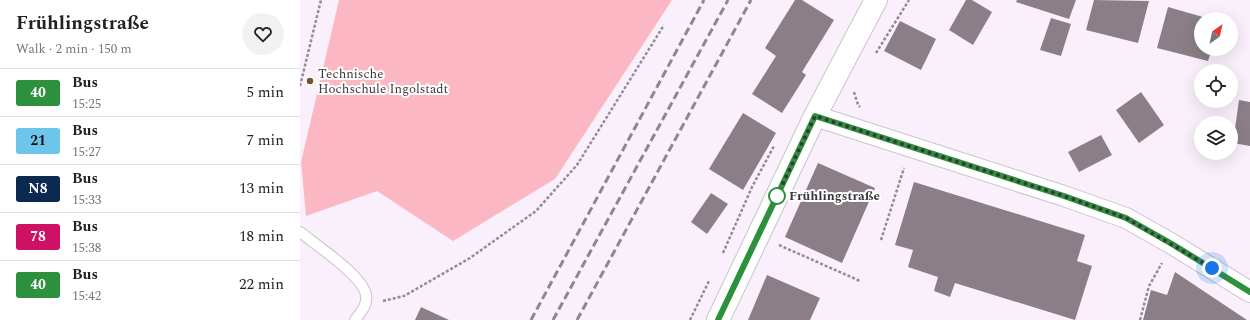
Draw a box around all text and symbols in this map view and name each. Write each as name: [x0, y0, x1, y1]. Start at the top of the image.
text: Frühlingstraße: [16, 9, 149, 38]
north arrow: [1194, 12, 1238, 56]
map controls: [1194, 12, 1238, 160]
button: heart: [242, 13, 284, 55]
text: Walk · 2 min · 150 m: [16, 39, 132, 59]
place label: Technische Hochschule Ingolstadt: [318, 64, 449, 99]
button: locate: [1194, 64, 1238, 108]
text: Bus: [72, 71, 98, 94]
marker: Technische Hochschule Ingolstadt: [305, 76, 315, 86]
text: 5 min: [246, 81, 284, 104]
text: 40: [30, 82, 46, 103]
text: 15:25: [72, 94, 101, 114]
button: layers: [1194, 116, 1238, 160]
text: Bus: [72, 119, 98, 142]
text: 7 min: [246, 129, 284, 152]
text: 21: [30, 130, 46, 151]
text: 15:27: [72, 142, 101, 162]
text: Bus: [72, 167, 98, 190]
text: 13 min: [239, 177, 284, 200]
text: N8: [28, 178, 48, 199]
place label: Frühlingstraße: [789, 186, 880, 206]
marker: Frühlingstraße: [768, 187, 786, 205]
text: 15:33: [72, 190, 101, 210]
text: Bus: [72, 215, 98, 238]
text: 18 min: [239, 225, 284, 248]
text: 78: [30, 226, 46, 247]
text: 15:38: [72, 238, 101, 258]
your location: [1202, 258, 1222, 278]
text: Bus: [72, 263, 98, 286]
text: 22 min: [239, 273, 284, 296]
text: 40: [30, 274, 46, 295]
text: 15:42: [72, 286, 101, 306]

